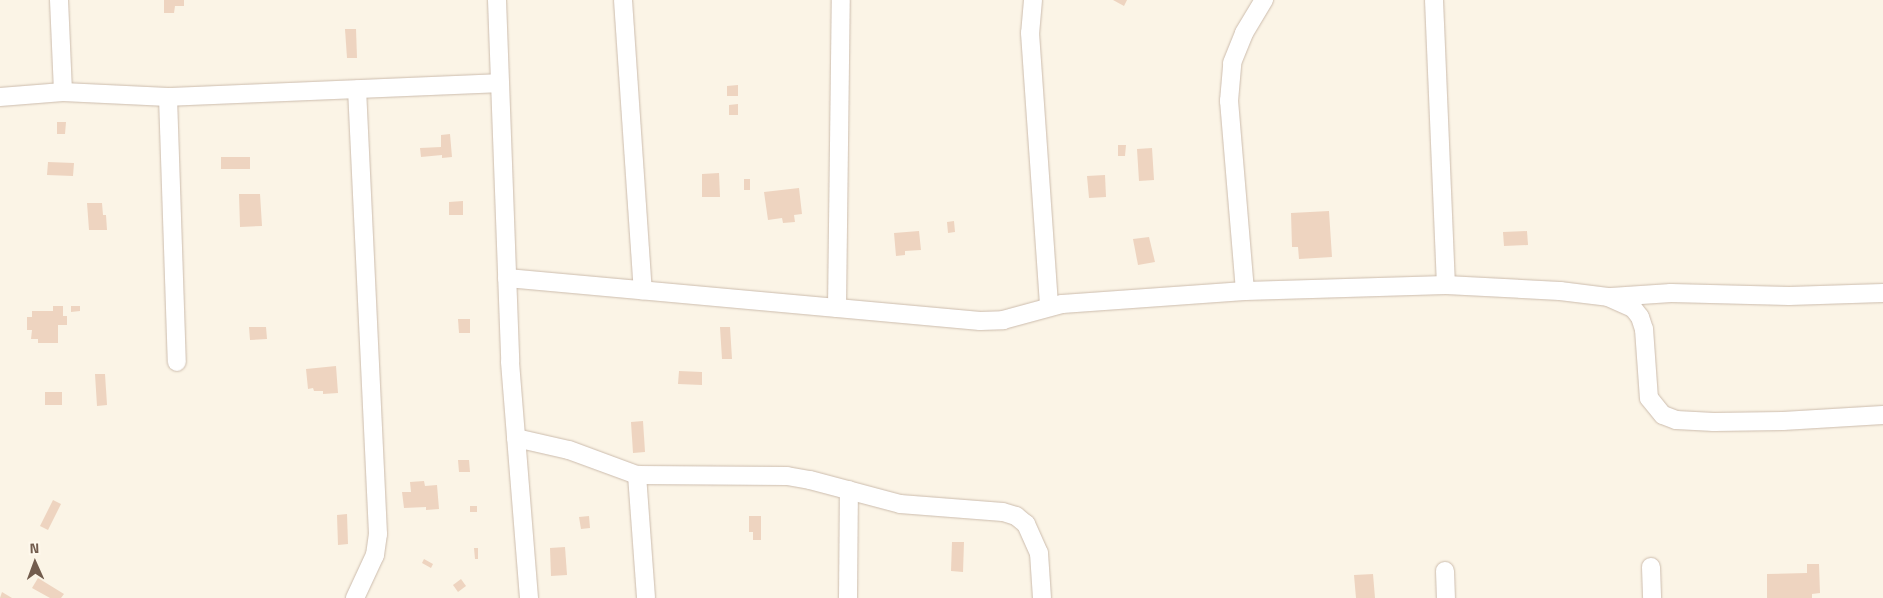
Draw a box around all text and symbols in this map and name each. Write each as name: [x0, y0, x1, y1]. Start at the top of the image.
text: N: [29, 537, 40, 558]
north arrow: [10, 538, 60, 588]

